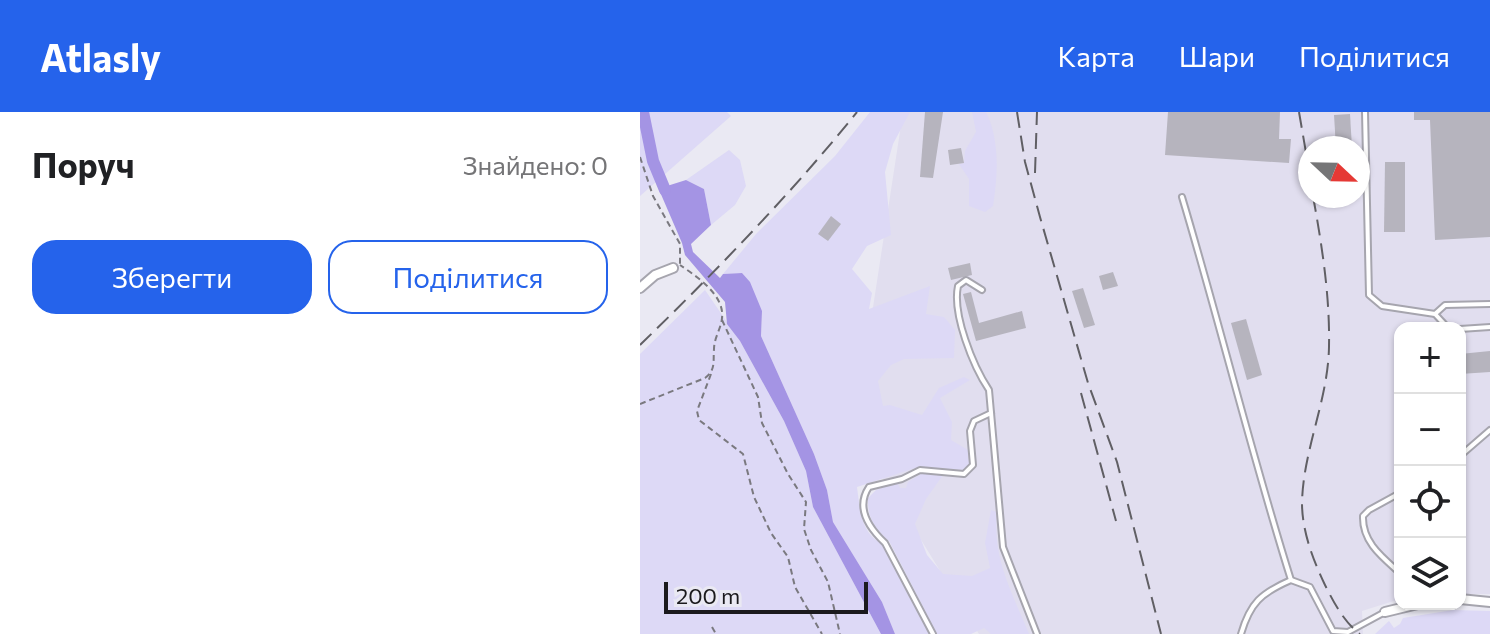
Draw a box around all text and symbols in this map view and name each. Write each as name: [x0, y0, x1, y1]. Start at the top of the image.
text: Atlasly: [40, 33, 161, 80]
text: Карта: [1058, 39, 1135, 73]
text: Шари: [1179, 39, 1255, 73]
text: Поділитися: [1299, 39, 1450, 73]
north arrow: [1298, 136, 1370, 208]
text: Поруч: [32, 143, 135, 185]
text: Знайдено: 0: [463, 149, 608, 180]
button: Зберегти: [32, 240, 312, 314]
button: Поділитися: [328, 240, 608, 314]
map controls: [1394, 322, 1466, 610]
button: +: [1394, 322, 1466, 394]
button: −: [1394, 394, 1466, 466]
button: locate: [1394, 466, 1466, 538]
button: layers: [1394, 538, 1466, 610]
scale bar: [664, 578, 868, 614]
text: 200 m: [676, 582, 740, 609]

